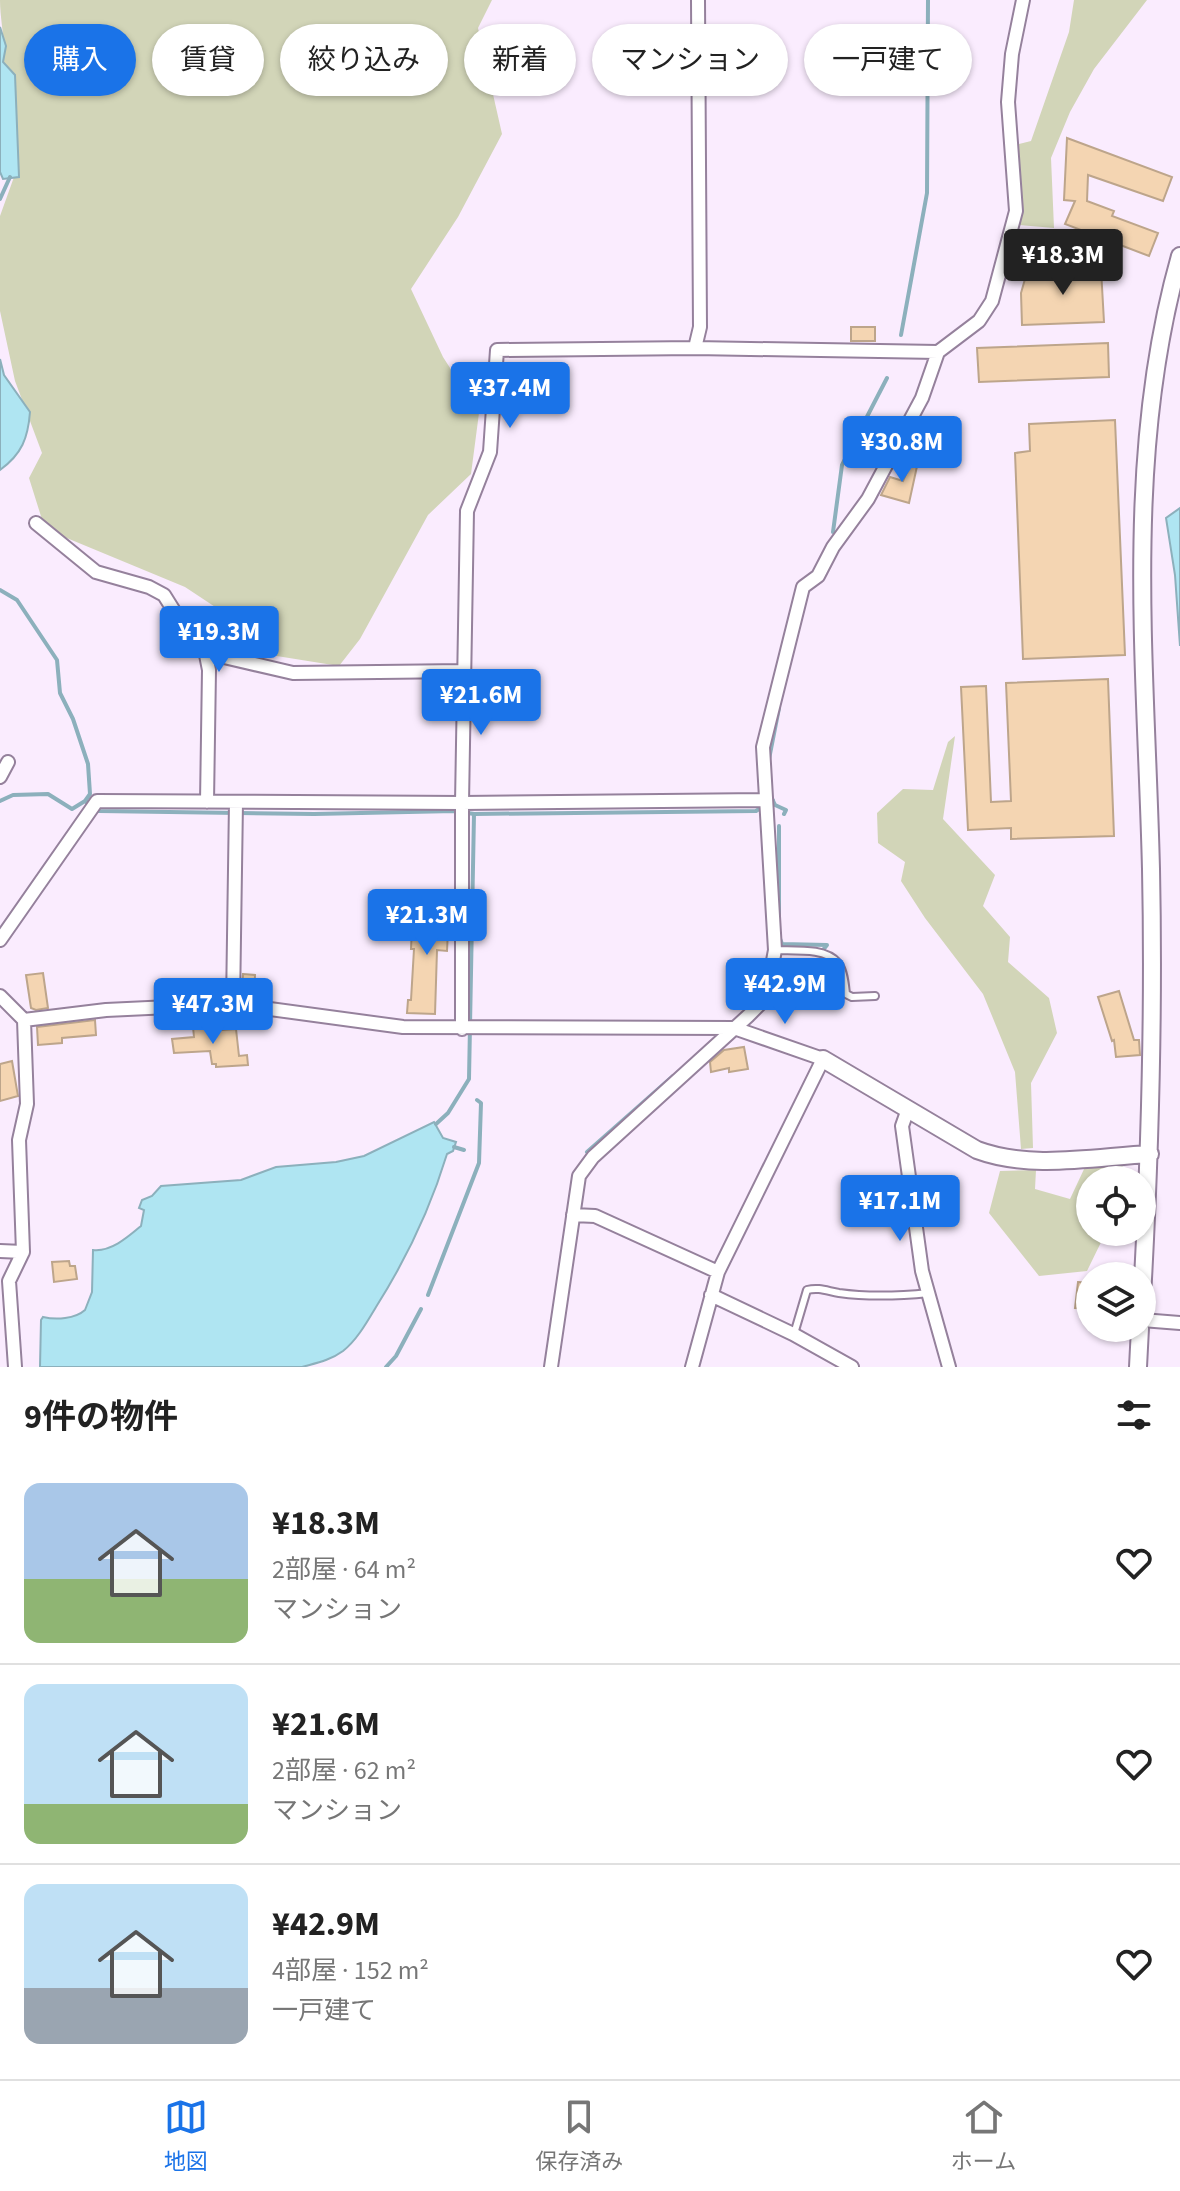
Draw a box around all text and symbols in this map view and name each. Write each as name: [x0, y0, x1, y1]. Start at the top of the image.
chip: 購入: [24, 24, 136, 96]
chip: 賃貸: [152, 24, 264, 96]
chip: 絞り込み: [280, 24, 448, 96]
chip: 新着: [464, 24, 576, 96]
chip: マンション: [592, 24, 788, 96]
chip: 一戸建て: [804, 24, 972, 96]
pin: ¥18.3M: [998, 229, 1128, 297]
text: ¥18.3M: [1022, 236, 1104, 273]
pin: ¥37.4M: [445, 362, 575, 430]
text: ¥37.4M: [469, 369, 551, 406]
pin: ¥30.8M: [837, 416, 967, 484]
text: ¥30.8M: [861, 423, 943, 460]
pin: ¥19.3M: [154, 606, 284, 674]
text: ¥19.3M: [178, 613, 260, 650]
pin: ¥21.6M: [416, 669, 546, 737]
text: ¥21.6M: [440, 676, 522, 713]
pin: ¥21.3M: [362, 889, 492, 957]
text: ¥21.3M: [386, 896, 468, 933]
pin: ¥42.9M: [720, 958, 850, 1026]
text: ¥42.9M: [744, 965, 826, 1002]
pin: ¥47.3M: [148, 978, 278, 1046]
text: ¥47.3M: [172, 985, 254, 1022]
map controls: [1076, 1166, 1156, 1342]
button: locate: [1076, 1166, 1156, 1246]
pin: ¥17.1M: [835, 1175, 965, 1243]
text: ¥17.1M: [859, 1182, 941, 1219]
button: layers: [1076, 1262, 1156, 1342]
text: 9件の物件: [24, 1393, 178, 1442]
icon: filters: [1112, 1393, 1156, 1437]
text: ¥18.3M: [272, 1499, 380, 1548]
icon: home: [88, 1515, 184, 1611]
icon: heart: [1112, 1541, 1156, 1585]
text: 2部屋 · 64 m²: [272, 1551, 416, 1588]
text: マンション: [272, 1591, 402, 1628]
text: ¥21.6M: [272, 1700, 380, 1749]
icon: home: [88, 1716, 184, 1812]
icon: heart: [1112, 1742, 1156, 1786]
text: 2部屋 · 62 m²: [272, 1752, 416, 1789]
text: マンション: [272, 1792, 402, 1829]
text: ¥42.9M: [272, 1900, 380, 1949]
icon: home: [88, 1916, 184, 2012]
icon: heart: [1112, 1942, 1156, 1986]
text: 4部屋 · 152 m²: [272, 1952, 429, 1989]
text: 一戸建て: [272, 1992, 376, 2029]
tab: 地図: [164, 2095, 208, 2178]
tab: 保存済み: [535, 2095, 623, 2178]
tab: ホーム: [951, 2095, 1016, 2178]

